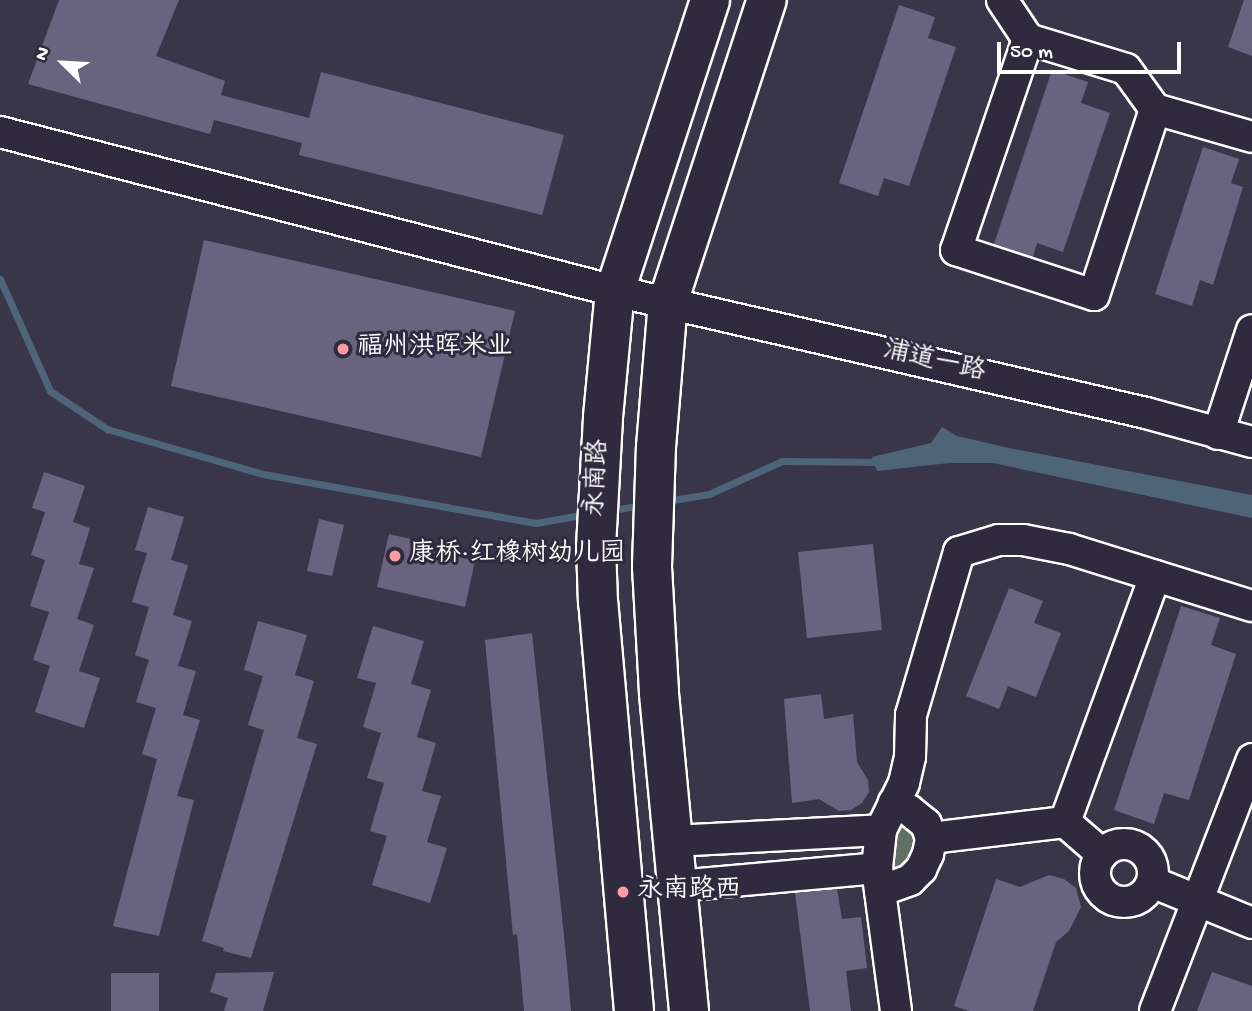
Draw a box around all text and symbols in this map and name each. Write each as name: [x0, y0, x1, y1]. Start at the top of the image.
north arrow: [28, 28, 98, 98]
scale bar: [1000, 28, 1184, 72]
text: 50 m: [1010, 41, 1053, 66]
text: N: [30, 44, 56, 65]
place label: 福州洪晖米业: [357, 333, 513, 365]
street label: 浦道一路: [880, 336, 988, 390]
marker: 福州洪晖米业: [335, 341, 351, 357]
street label: 永南路: [581, 438, 617, 518]
place label: 康桥·红橡树幼儿园: [409, 540, 625, 572]
marker: 康桥·红橡树幼儿园: [387, 548, 403, 564]
place label: 永南路西: [637, 876, 741, 908]
marker: 永南路西: [615, 884, 631, 900]

